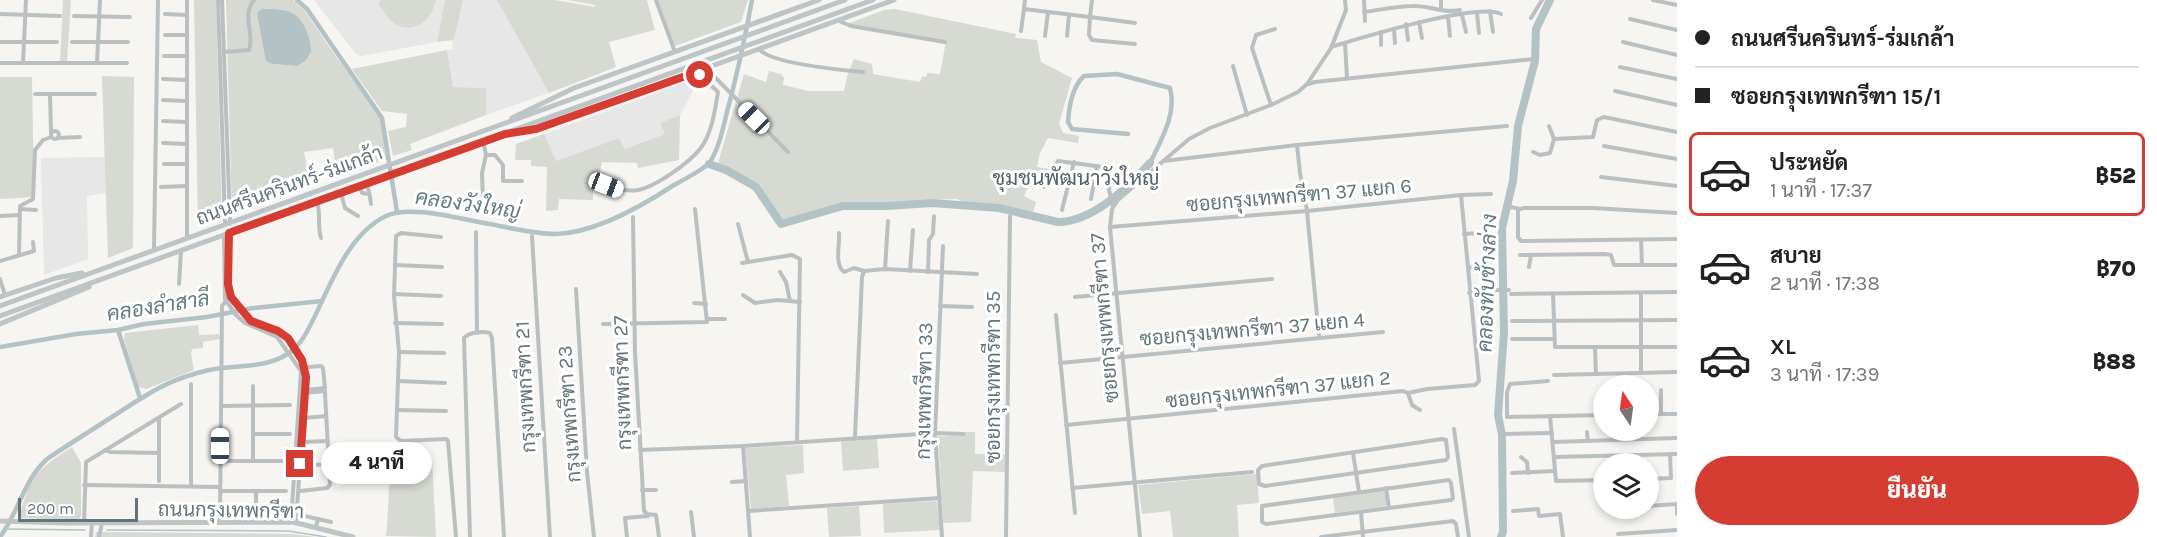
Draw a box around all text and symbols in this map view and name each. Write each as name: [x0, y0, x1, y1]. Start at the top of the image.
text: ถนนศรีนครินทร์-ร่มเกล้า: [1731, 26, 1954, 52]
route start: [686, 61, 713, 88]
text: ซอยกรุงเทพกรีฑา 15/1: [1731, 84, 1941, 110]
car: [735, 99, 773, 137]
street label: ถนนศรีนครินทร์-ร่มเกล้า: [192, 138, 386, 230]
icon: car: [1698, 147, 1752, 201]
text: ประหยัด: [1770, 150, 1848, 176]
text: ฿52: [2096, 163, 2136, 189]
district label: ชุมชนพัฒนาวังใหญ่: [993, 165, 1159, 192]
car: [586, 170, 626, 200]
street label: ซอยกรุงเทพกรีฑา 37 แยก 6: [1185, 172, 1413, 219]
text: 1 นาที · 17:37: [1770, 179, 1872, 202]
water label: คลองวังใหญ่: [414, 184, 523, 223]
water label: คลองทับช้างล่าง: [1472, 213, 1501, 353]
street label: ซอยกรุงเทพกรีฑา 37: [1084, 231, 1125, 404]
icon: car: [1698, 240, 1752, 294]
text: สบาย: [1770, 243, 1822, 269]
text: ฿70: [2096, 256, 2136, 282]
text: 2 นาที · 17:38: [1770, 272, 1880, 295]
water label: คลองลำสาลี: [105, 285, 213, 326]
street label: ซอยกรุงเทพกรีฑา 35: [980, 291, 1007, 463]
street label: ซอยกรุงเทพกรีฑา 37 แยก 4: [1138, 306, 1366, 353]
street label: กรุงเทพกรีฑา 27: [607, 315, 638, 451]
street label: กรุงเทพกรีฑา 21: [509, 320, 542, 454]
street label: กรุงเทพกรีฑา 33: [910, 322, 939, 460]
icon: car: [1698, 333, 1752, 387]
text: XL: [1770, 334, 1796, 360]
street label: กรุงเทพกรีฑา 23: [551, 345, 588, 483]
text: ฿88: [2093, 349, 2136, 375]
text: 3 นาที · 17:39: [1770, 363, 1879, 386]
street label: ซอยกรุงเทพกรีฑา 37 แยก 2: [1164, 364, 1392, 415]
north arrow: [1593, 375, 1659, 441]
map controls: [1593, 375, 1659, 519]
car: [211, 428, 229, 464]
callout: 4 นาที: [321, 443, 432, 485]
route end: [286, 450, 313, 477]
text: 4 นาที: [349, 451, 404, 474]
button: layers: [1593, 453, 1659, 519]
button: ยืนยัน: [1695, 456, 2139, 525]
scale bar: [18, 495, 138, 522]
street label: ถนนกรุงเทพกรีฑา: [158, 496, 304, 525]
text: 200 m: [27, 499, 74, 518]

